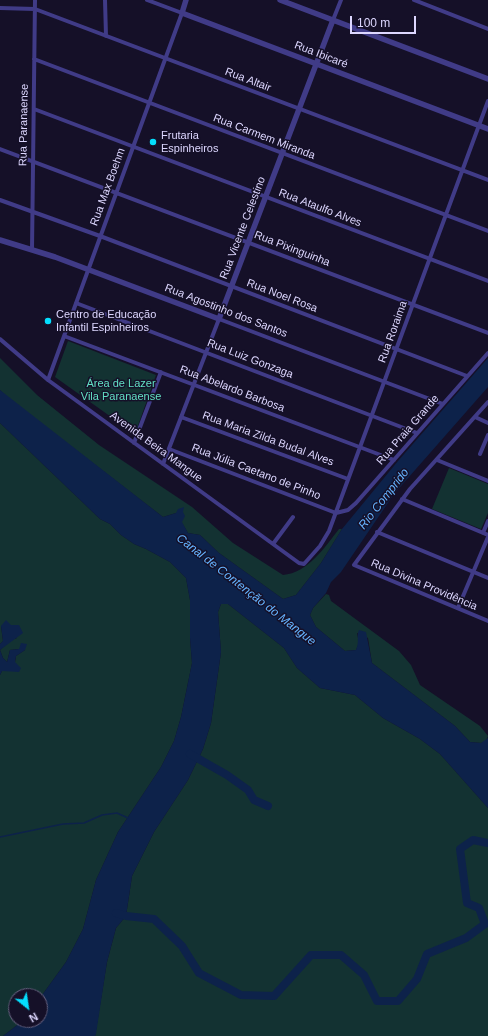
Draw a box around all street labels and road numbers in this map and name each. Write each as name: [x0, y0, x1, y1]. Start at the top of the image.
street label: Rua Ibicaré: [292, 39, 350, 71]
street label: Rua Altair: [223, 65, 273, 95]
street label: Rua Paranaense: [17, 84, 31, 166]
street label: Rua Carmem Miranda: [211, 111, 317, 163]
street label: Rua Max Boehm: [88, 146, 128, 228]
street label: Rua Vicente Celestino: [217, 175, 269, 281]
street label: Rua Ataulfo Alves: [277, 186, 363, 230]
street label: Rua Pixinguinha: [252, 228, 332, 270]
street label: Rua Noel Rosa: [245, 276, 319, 316]
street label: Rua Agostinho dos Santos: [163, 281, 289, 341]
street label: Rua Roraima: [376, 299, 410, 365]
street label: Rua Luiz Gonzaga: [205, 337, 295, 381]
street label: Rua Abelardo Barbosa: [178, 363, 286, 415]
street label: Rua Praia Grande: [374, 392, 442, 468]
street label: Avenida Beira Mangue: [107, 409, 205, 485]
street label: Rua Maria Zilda Budal Alves: [201, 409, 335, 469]
street label: Rua Júlia Caetano de Pinho: [190, 441, 322, 503]
street label: Rua Divina Providência: [369, 557, 479, 613]

